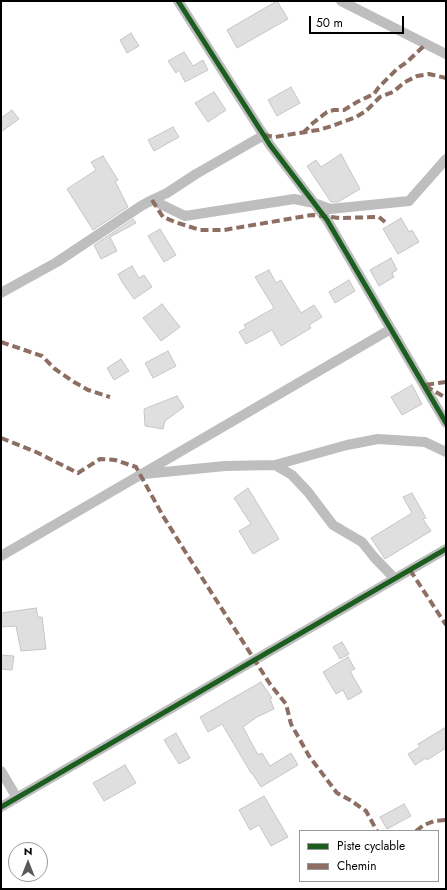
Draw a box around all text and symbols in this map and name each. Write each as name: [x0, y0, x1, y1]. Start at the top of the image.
scale bar: [311, 8, 406, 34]
text: 50 m: [316, 14, 343, 32]
legend: [299, 830, 439, 882]
text: Piste cyclable: [337, 837, 405, 855]
north arrow: [8, 842, 48, 882]
text: N: [24, 843, 32, 859]
text: Chemin: [337, 857, 376, 875]

